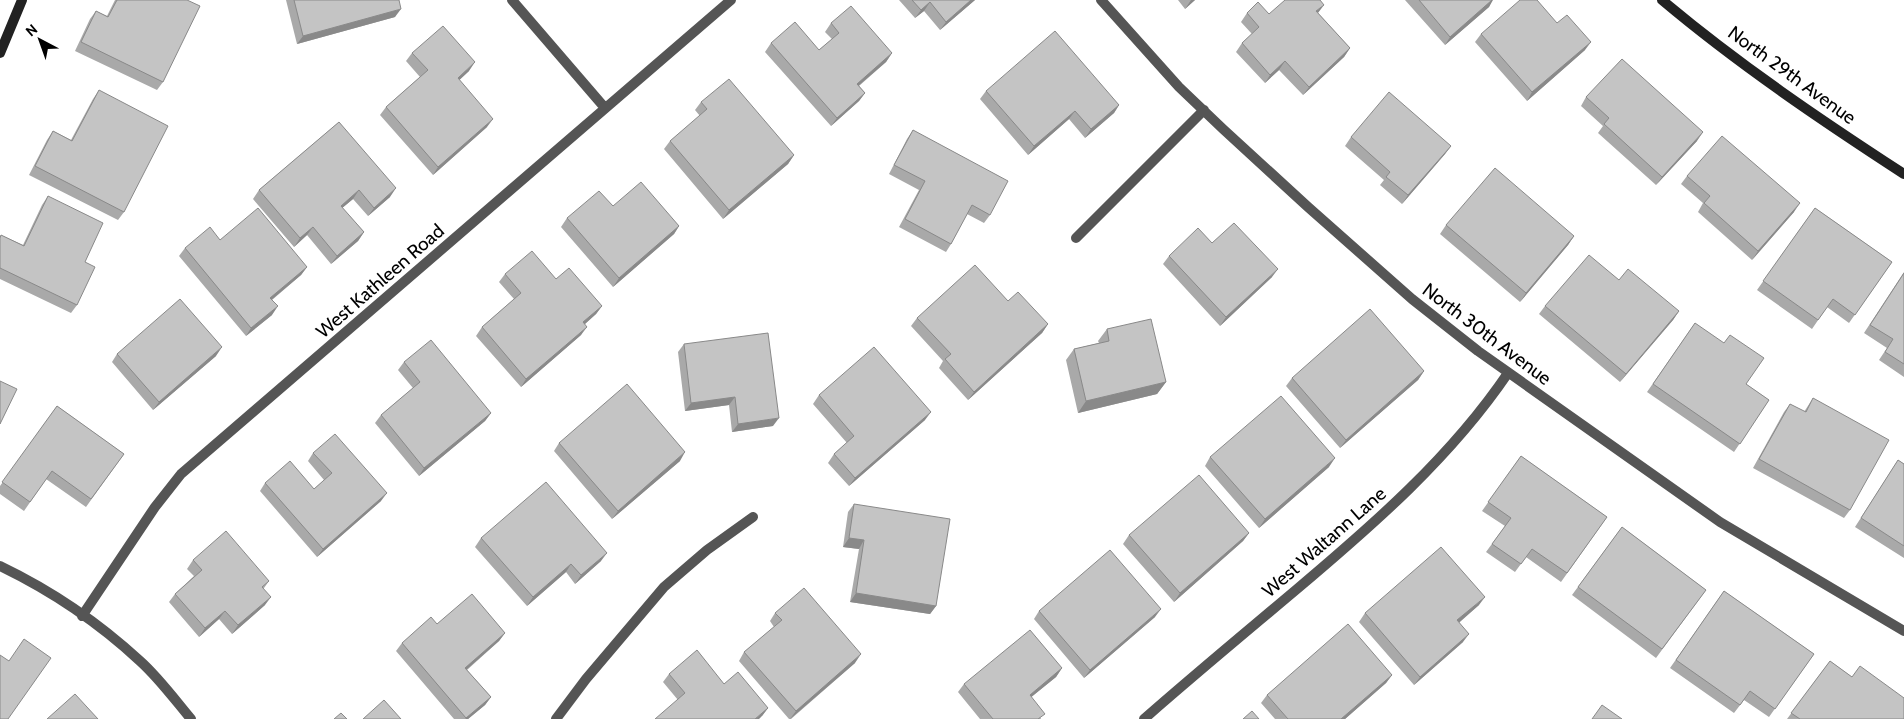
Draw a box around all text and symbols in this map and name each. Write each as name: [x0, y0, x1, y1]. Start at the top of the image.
north arrow: [15, 15, 65, 65]
text: N: [22, 20, 41, 40]
street label: North 29th Avenue: [1724, 21, 1861, 129]
street label: West Kathleen Road: [311, 219, 449, 343]
street label: North 30th Avenue: [1418, 278, 1556, 390]
street label: West Waltann Lane: [1257, 482, 1391, 602]

